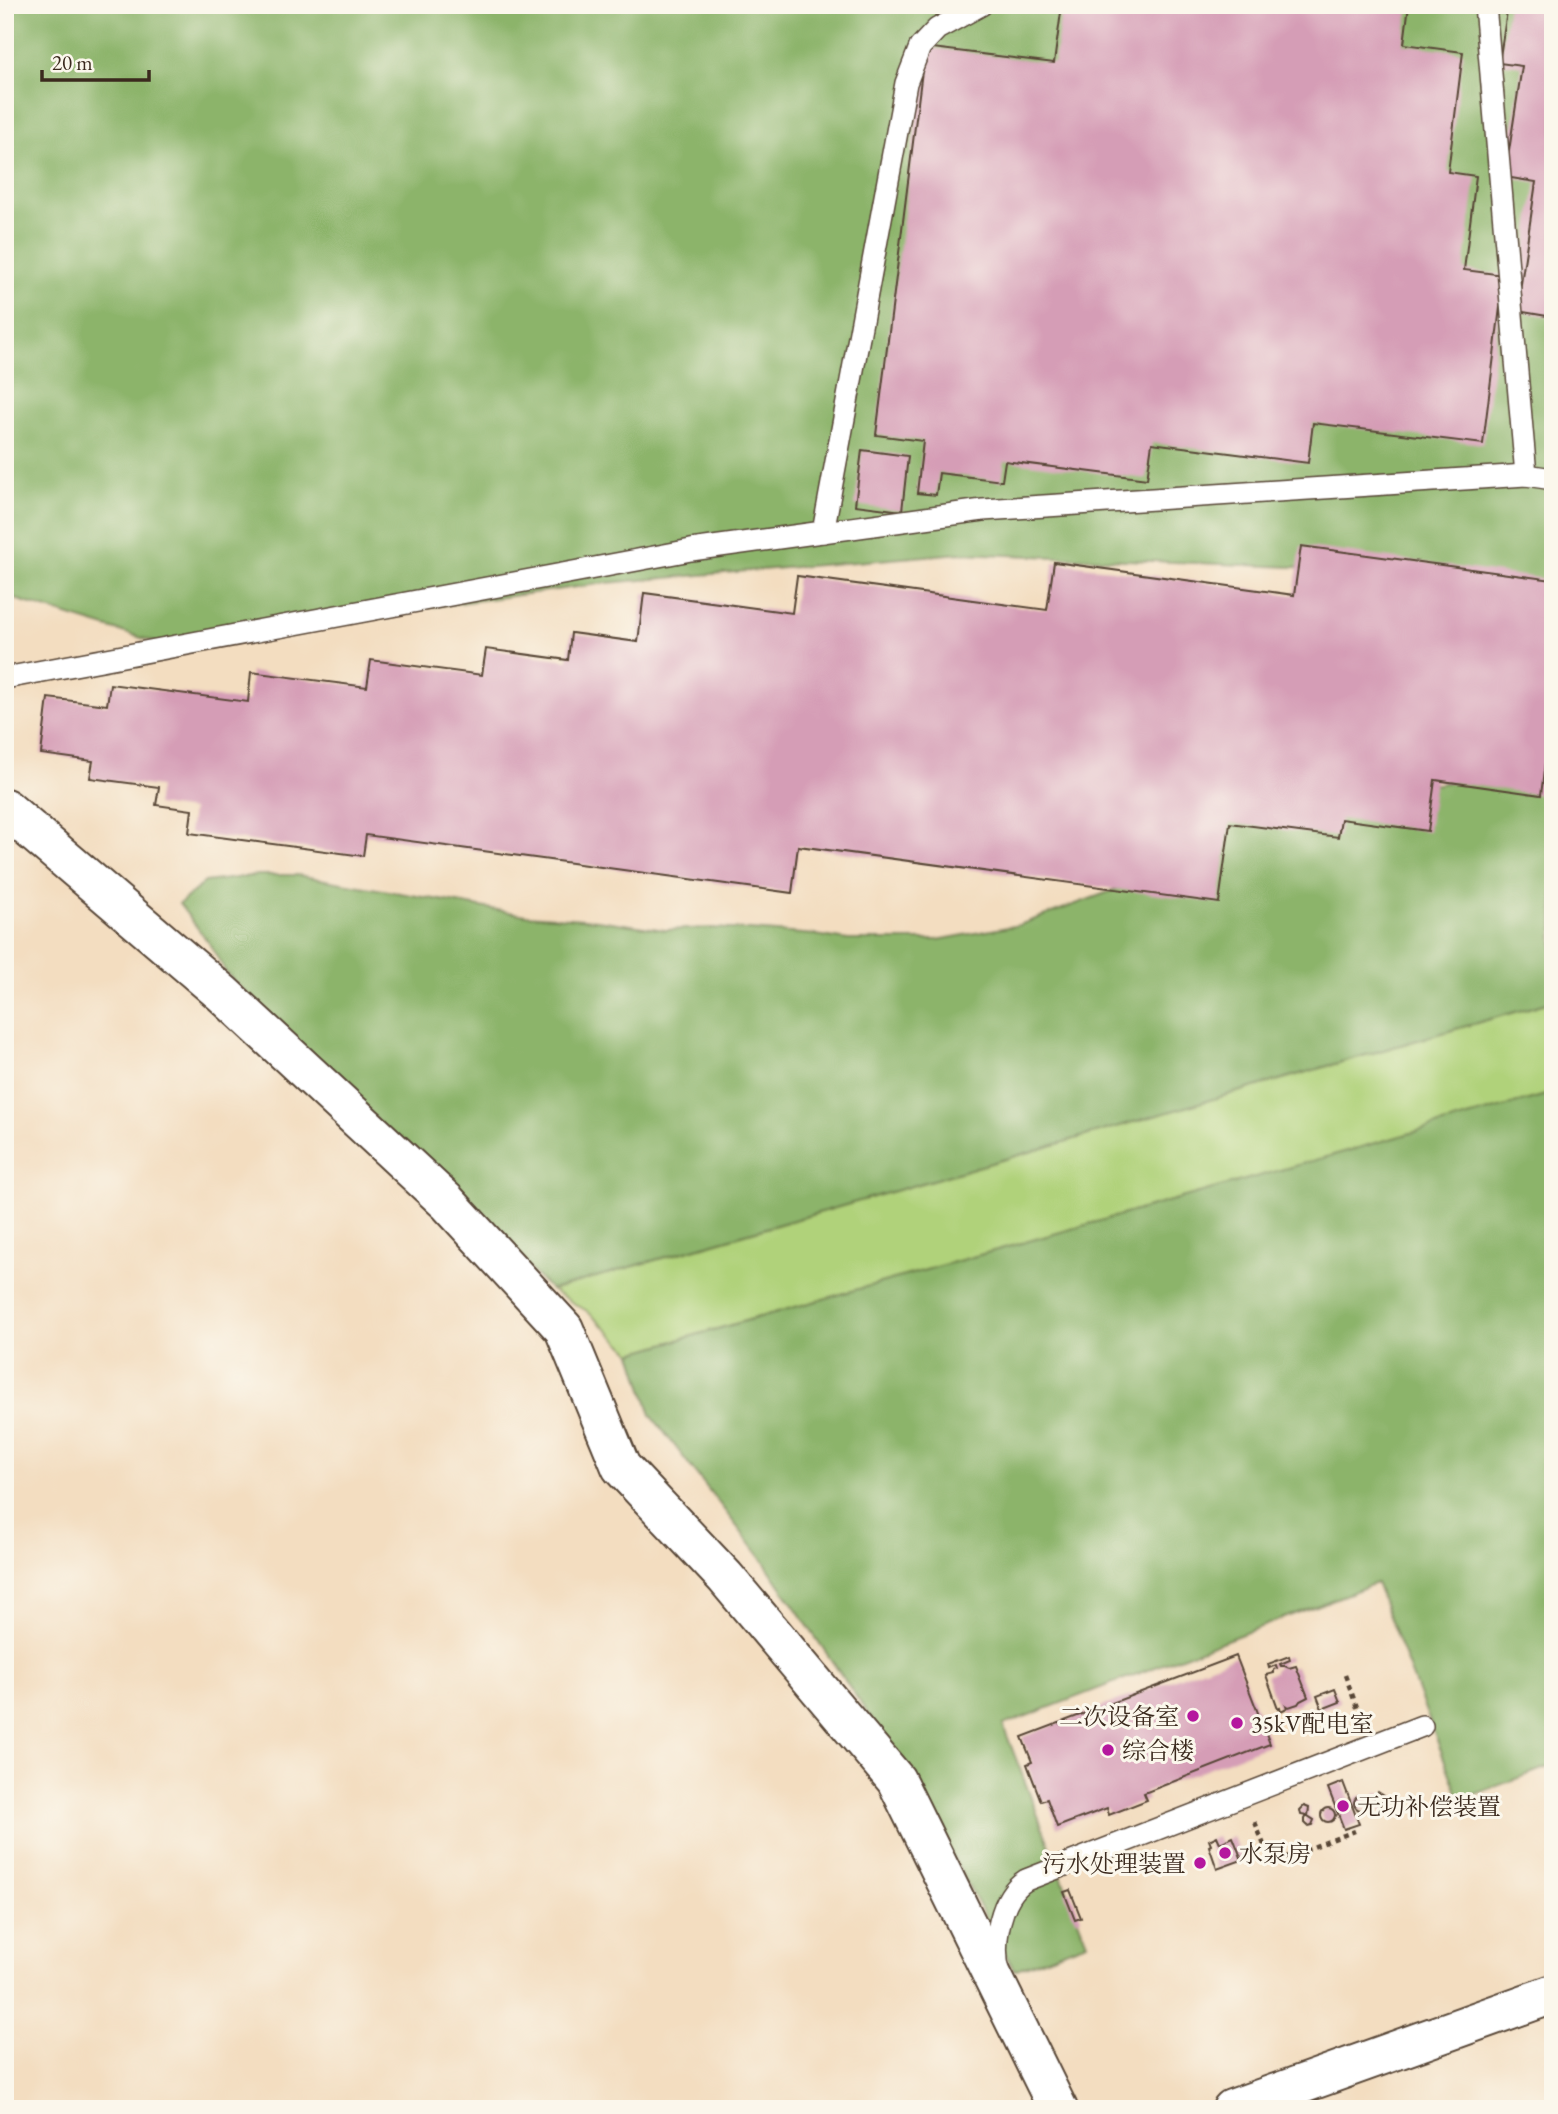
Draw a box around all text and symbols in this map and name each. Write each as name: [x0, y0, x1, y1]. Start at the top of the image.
scale bar: [42, 38, 149, 82]
text: 20 m: [52, 49, 93, 76]
place label: 二次设备室: [1059, 1701, 1179, 1732]
marker: 二次设备室: [1185, 1708, 1201, 1724]
place label: 35kV配电室: [1251, 1708, 1373, 1739]
marker: 35kV配电室: [1229, 1715, 1245, 1731]
place label: 综合楼: [1122, 1735, 1194, 1766]
marker: 综合楼: [1100, 1742, 1116, 1758]
place label: 无功补偿装置: [1357, 1791, 1501, 1822]
marker: 无功补偿装置: [1335, 1798, 1351, 1814]
place label: 水泵房: [1239, 1838, 1311, 1869]
marker: 水泵房: [1217, 1845, 1233, 1861]
place label: 污水处理装置: [1042, 1848, 1186, 1879]
marker: 污水处理装置: [1192, 1855, 1208, 1871]

